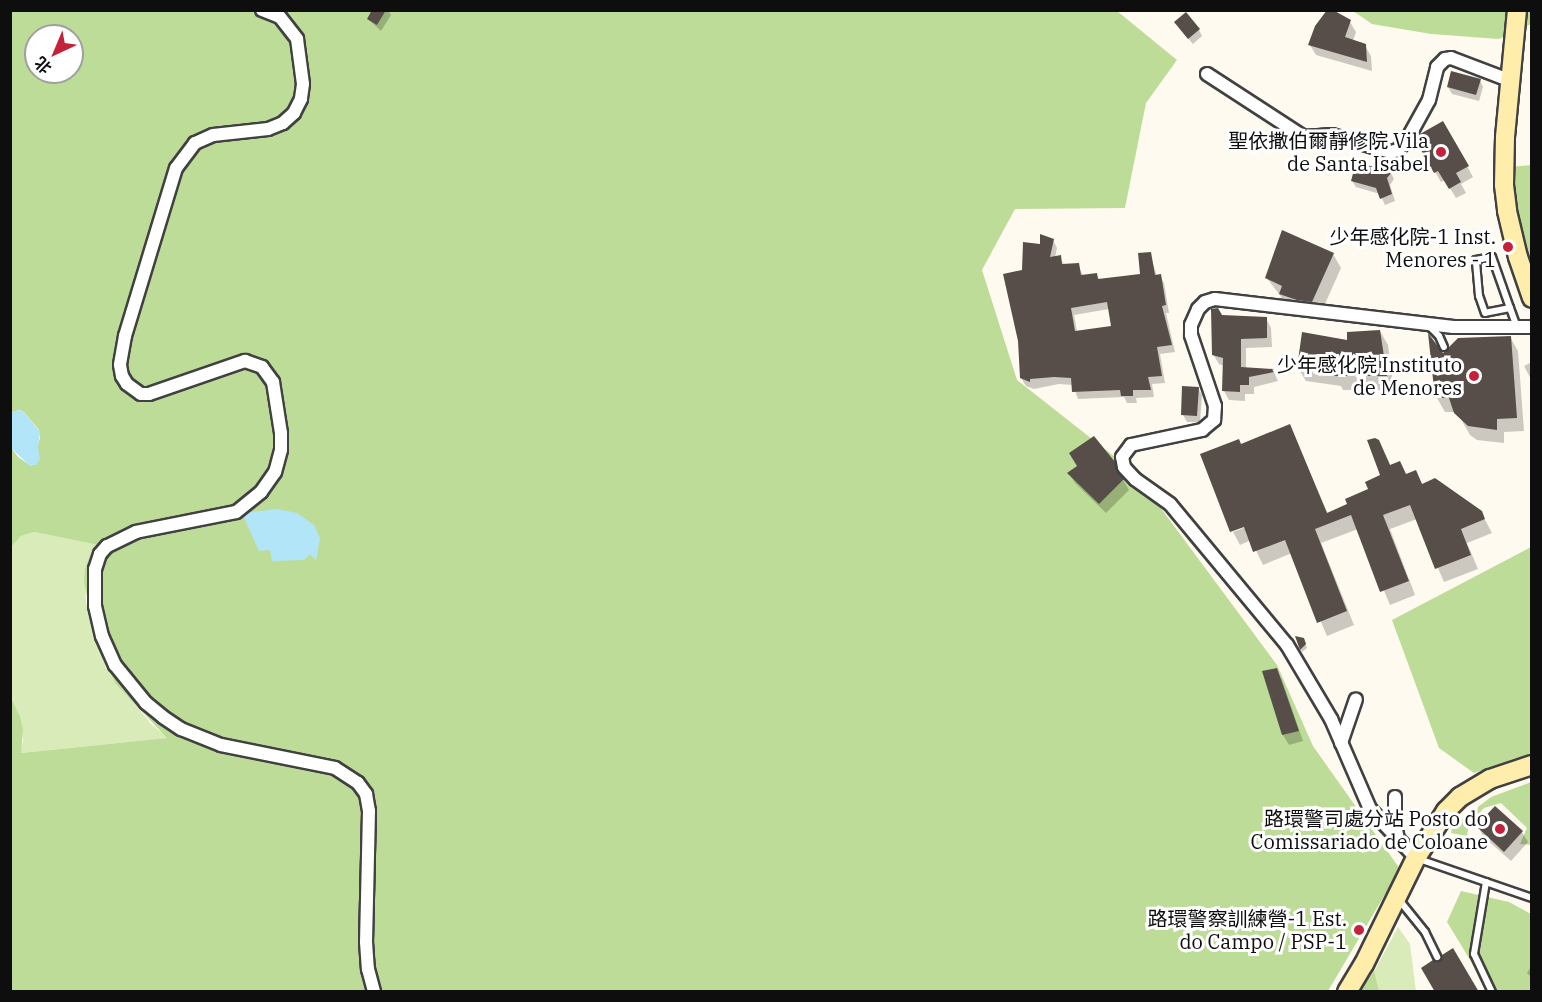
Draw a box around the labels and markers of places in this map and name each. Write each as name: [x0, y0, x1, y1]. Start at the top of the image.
place label: 聖依撒伯爾靜修院 Vila de Santa Isabel: [1228, 128, 1429, 175]
marker: 聖依撒伯爾靜修院 Vila de Santa Isabel: [1434, 145, 1448, 159]
place label: 少年感化院-1 Inst. Menores - 1: [1330, 224, 1496, 271]
marker: 少年感化院-1 Inst. Menores - 1: [1501, 240, 1515, 254]
place label: 少年感化院 Instituto de Menores: [1277, 352, 1462, 399]
marker: 少年感化院 Instituto de Menores: [1467, 369, 1481, 383]
place label: 路環警司處分站 Posto do Comissariado de Coloane: [1251, 806, 1488, 853]
marker: 路環警司處分站 Posto do Comissariado de Coloane: [1493, 822, 1507, 836]
place label: 路環警察訓練營-1 Est. do Campo / PSP-1: [1147, 906, 1347, 953]
marker: 路環警察訓練營-1 Est. do Campo / PSP-1: [1352, 923, 1366, 937]

